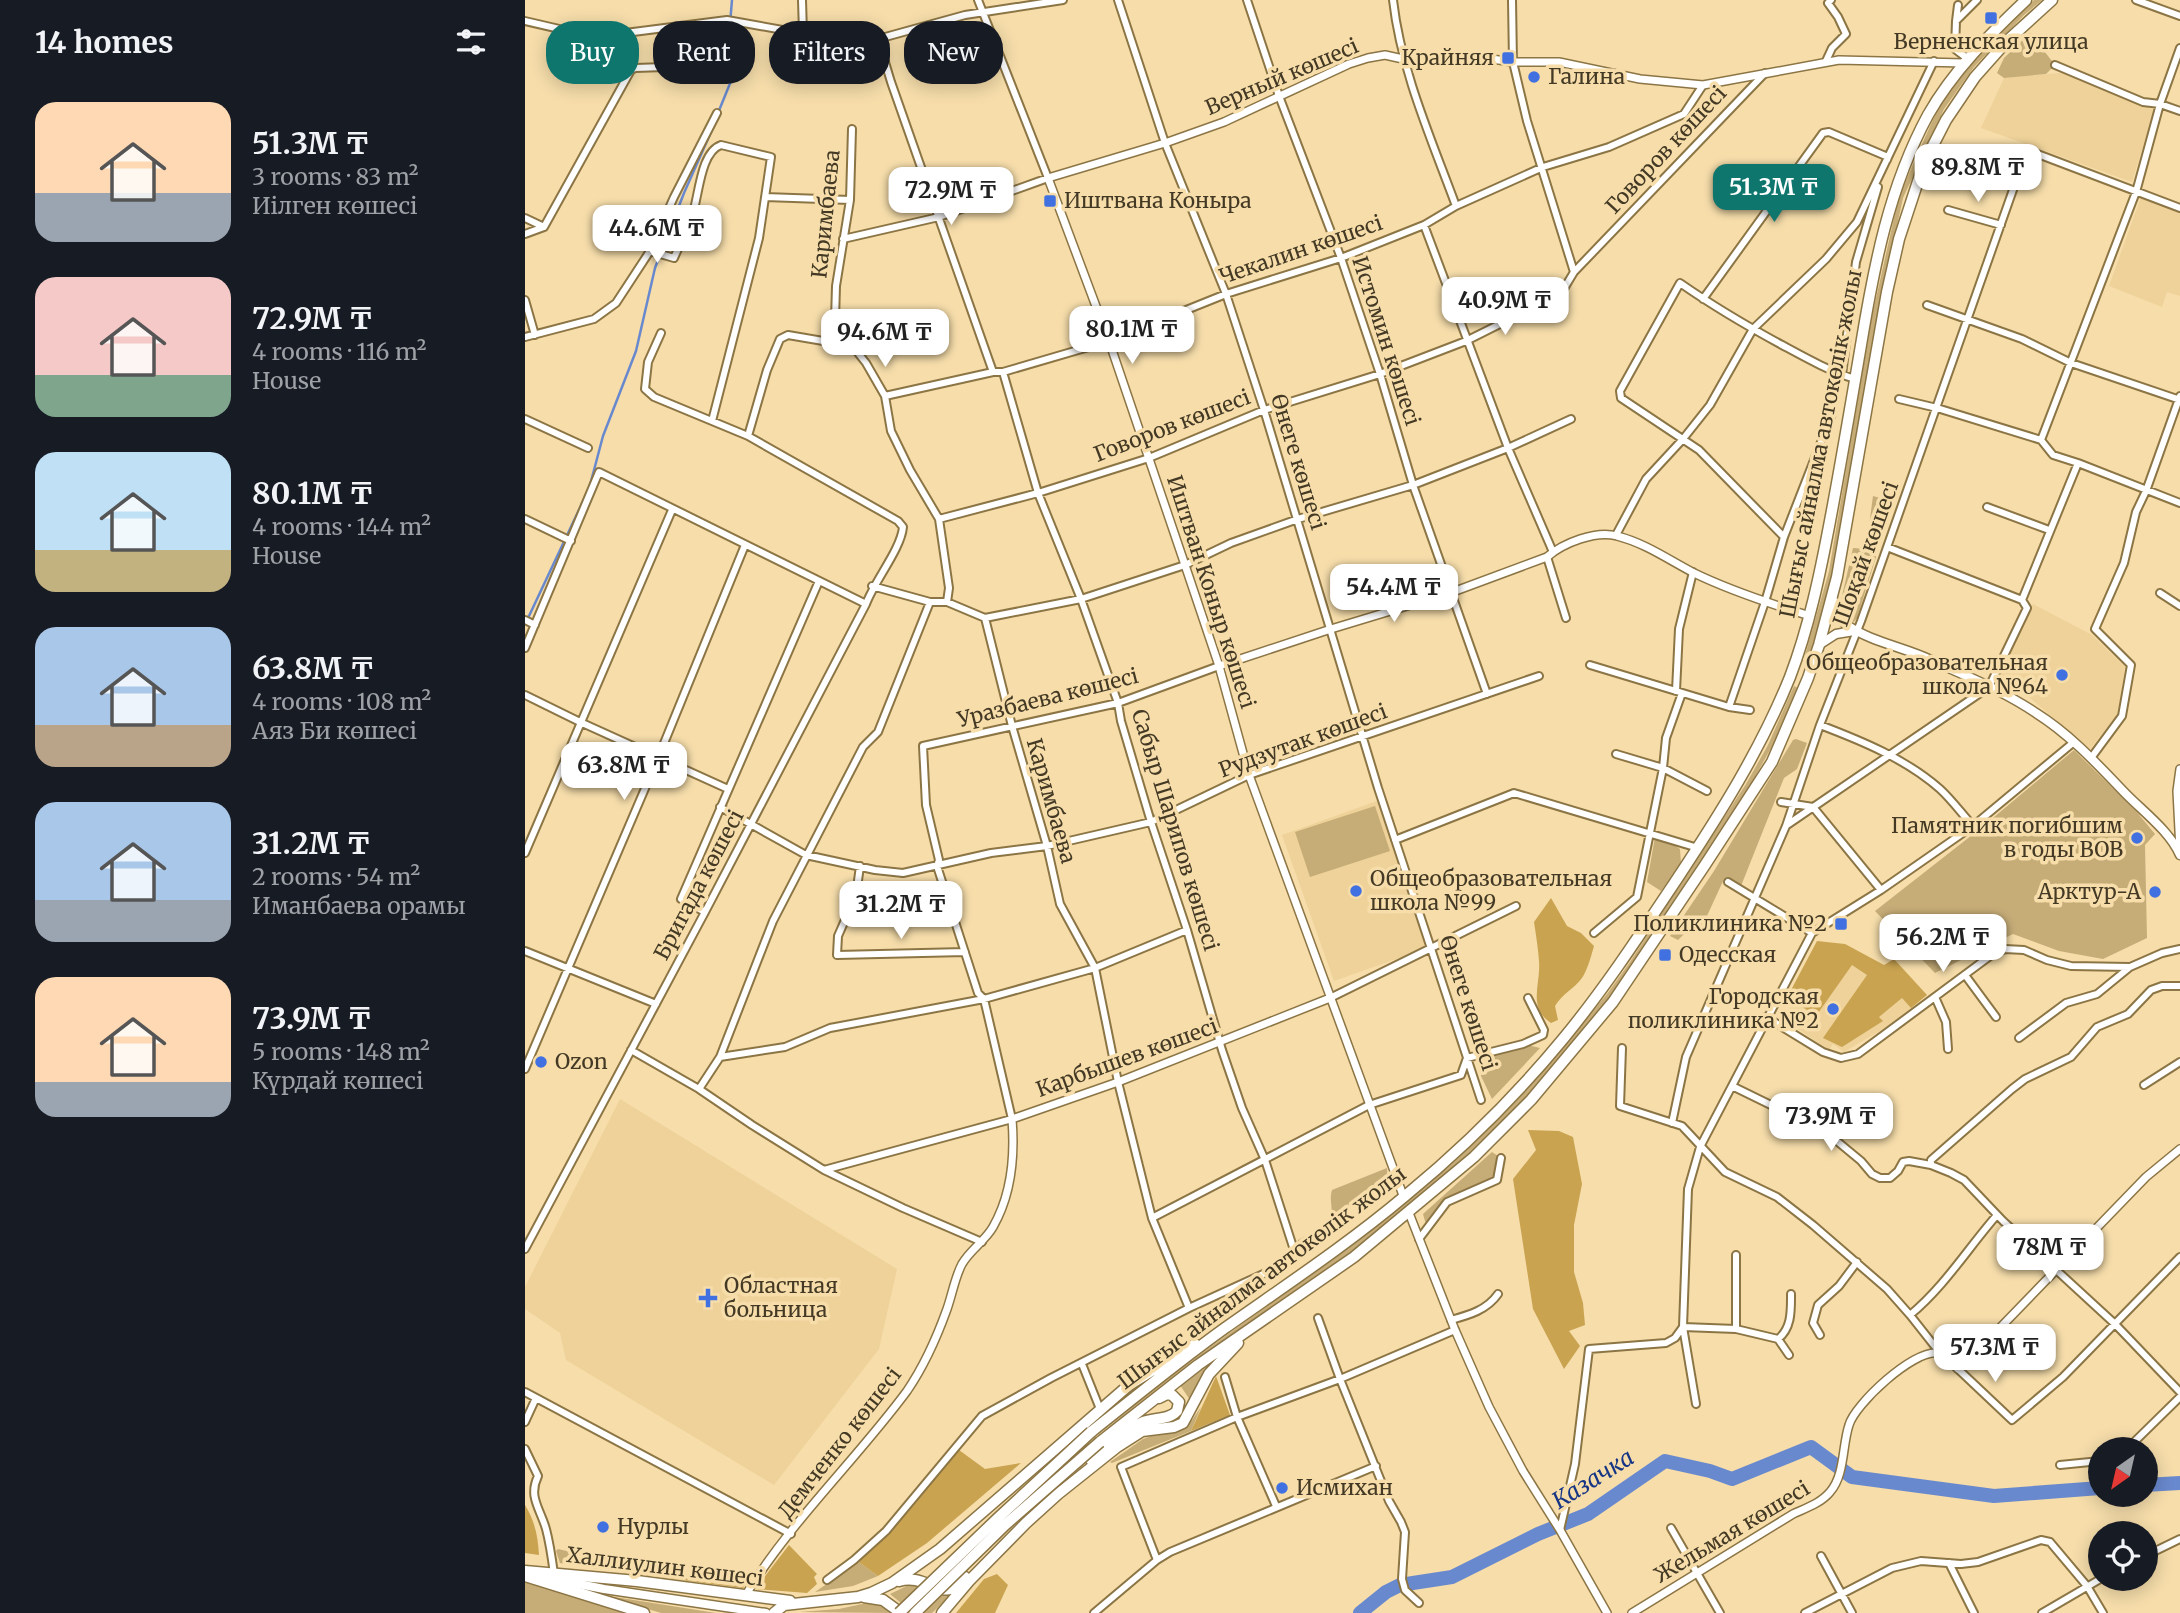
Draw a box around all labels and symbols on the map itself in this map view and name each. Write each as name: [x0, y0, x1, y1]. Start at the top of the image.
marker: Верненская улица: [1983, 10, 1999, 26]
place label: Верненская улица: [1894, 28, 2088, 55]
street label: Верный көшесі: [1201, 32, 1363, 121]
place label: Крайняя: [1401, 44, 1494, 71]
marker: Крайняя: [1500, 50, 1516, 66]
place label: Галина: [1548, 63, 1625, 90]
marker: Галина: [1526, 69, 1542, 85]
street label: Говоров көшесі: [1599, 80, 1732, 219]
pin: 89.8M ₸: [1913, 144, 2043, 204]
street label: Каримбаева: [805, 148, 846, 280]
pin: 51.3M ₸: [1709, 164, 1839, 224]
pin: 72.9M ₸: [886, 168, 1016, 227]
place label: Иштвана Коныра: [1064, 187, 1252, 214]
marker: Иштвана Коныра: [1042, 193, 1058, 209]
pin: 44.6M ₸: [592, 205, 722, 265]
street label: Чекалин көшесі: [1216, 209, 1386, 290]
street label: Истомин көшесі: [1346, 253, 1427, 429]
street label: Шығыс айналма автокөлік жолы: [1773, 267, 1868, 620]
pin: 40.9M ₸: [1440, 278, 1570, 337]
pin: 80.1M ₸: [1067, 306, 1197, 366]
pin: 94.6M ₸: [820, 310, 950, 369]
street label: Говоров көшесі: [1090, 383, 1254, 468]
street label: Өнеге көшесі: [1265, 391, 1332, 533]
street label: Иштван Коныр көшесі: [1161, 472, 1262, 712]
street label: Шоқай көшесі: [1827, 477, 1904, 630]
pin: 54.4M ₸: [1329, 564, 1459, 624]
place label: Общеобразовательная школа №64: [1806, 649, 2048, 700]
street label: Уразбаева көшесі: [954, 662, 1141, 733]
marker: Общеобразовательная школа №64: [2054, 667, 2070, 683]
street label: Рудзутак көшесі: [1215, 697, 1391, 784]
street label: Сабыр Шарипов көшесі: [1126, 706, 1225, 954]
street label: Каримбаева: [1021, 735, 1082, 867]
pin: 63.8M ₸: [559, 742, 689, 802]
street label: Бригада көшесі: [648, 805, 750, 965]
place label: Памятник погибшим в годы ВОВ: [1891, 812, 2123, 863]
marker: Памятник погибшим в годы ВОВ: [2129, 830, 2145, 846]
place label: Общеобразовательная школа №99: [1370, 865, 1612, 916]
place label: Арктур-А: [2037, 878, 2141, 905]
pin: 31.2M ₸: [836, 881, 966, 941]
marker: Общеобразовательная школа №99: [1348, 883, 1364, 899]
marker: Арктур-А: [2147, 884, 2163, 900]
place label: Поликлиника №2: [1633, 910, 1827, 937]
pin: 56.2M ₸: [1878, 914, 2008, 974]
marker: Поликлиника №2: [1833, 916, 1849, 932]
street label: Өнеге көшесі: [1434, 932, 1503, 1074]
place label: Одесская: [1679, 941, 1776, 968]
marker: Одесская: [1657, 947, 1673, 963]
place label: Городская поликлиника №2: [1628, 983, 1819, 1034]
marker: Городская поликлиника №2: [1825, 1001, 1841, 1017]
street label: Карбышев көшесі: [1032, 1012, 1222, 1103]
place label: Ozon: [555, 1048, 608, 1075]
marker: Ozon: [533, 1054, 549, 1070]
pin: 73.9M ₸: [1766, 1094, 1896, 1153]
street label: Шығыс айналма автокөлік жолы: [1112, 1160, 1411, 1395]
pin: 78M ₸: [2001, 1224, 2099, 1284]
place label: Областная больница: [724, 1272, 838, 1323]
marker: Областная больница: [698, 1288, 718, 1308]
pin: 57.3M ₸: [1930, 1324, 2060, 1384]
street label: Демченко көшесі: [772, 1362, 907, 1524]
north arrow: [2088, 1437, 2158, 1507]
water label: Казачка: [1547, 1442, 1639, 1515]
place label: Исмихан: [1296, 1474, 1393, 1501]
street label: Жельмая көшесі: [1649, 1474, 1814, 1589]
marker: Исмихан: [1274, 1480, 1290, 1496]
place label: Нурлы: [617, 1513, 689, 1540]
marker: Нурлы: [595, 1519, 611, 1535]
street label: Халлиулин көшесі: [565, 1541, 765, 1592]

